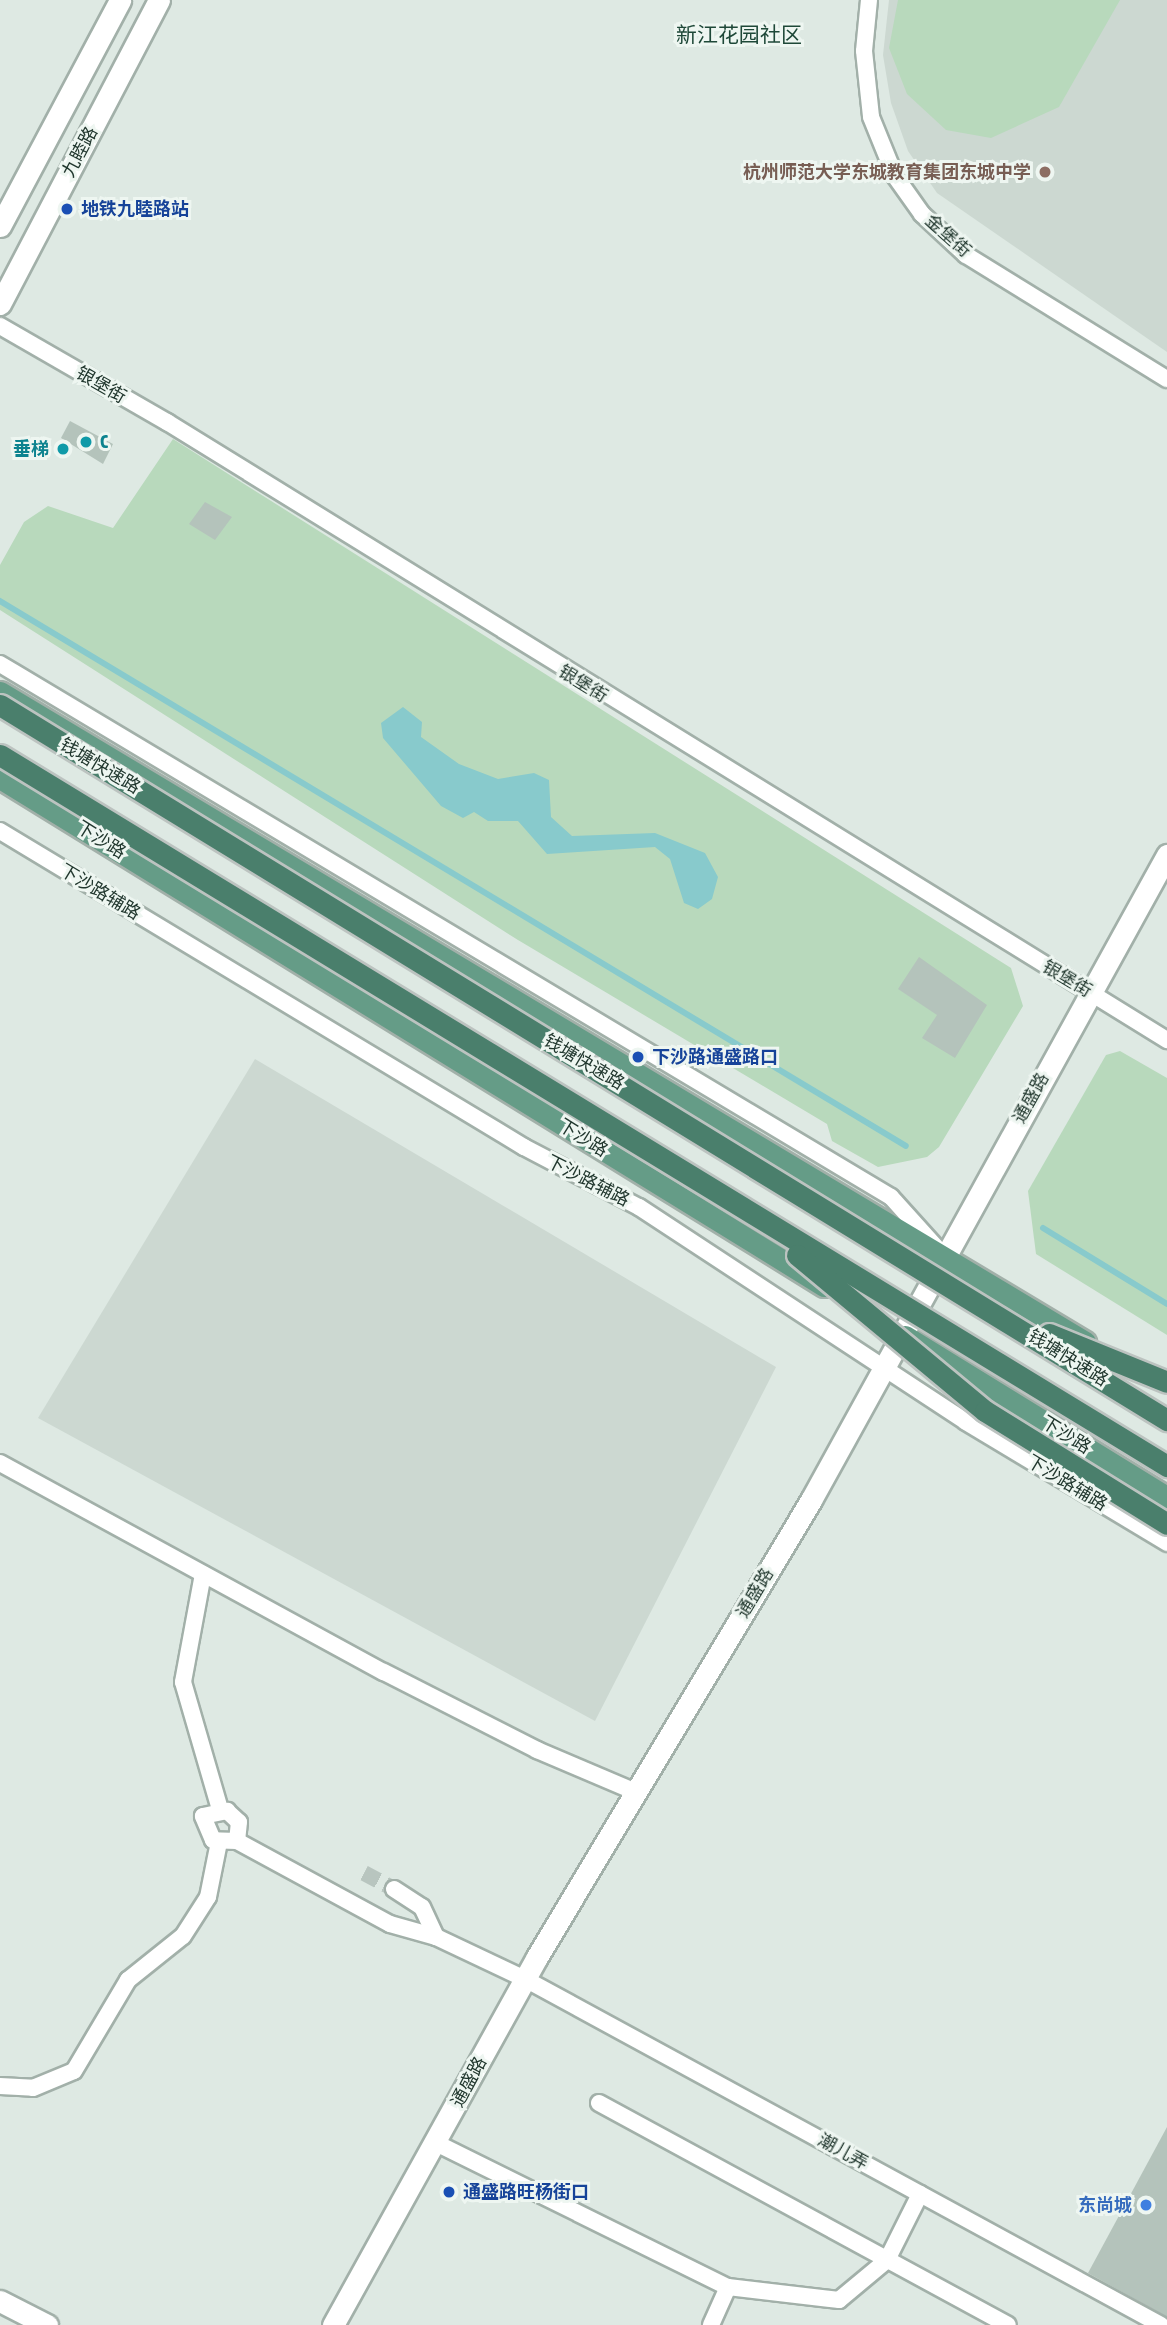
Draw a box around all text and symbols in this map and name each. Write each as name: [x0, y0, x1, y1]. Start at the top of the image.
district label: 新江花园社区: [676, 21, 802, 47]
street label: 九睦路: [58, 123, 102, 181]
place label: 杭州师范大学东城教育集团东城中学: [743, 161, 1031, 183]
marker: 杭州师范大学东城教育集团东城中学: [1037, 164, 1053, 180]
place label: 地铁九睦路站: [81, 198, 189, 220]
marker: 地铁九睦路站: [59, 201, 75, 217]
street label: 金堡街: [921, 210, 975, 262]
street label: 银堡街: [72, 362, 130, 408]
place label: C: [100, 431, 108, 453]
marker: C: [78, 434, 94, 450]
place label: 垂梯: [13, 438, 49, 460]
marker: 垂梯: [55, 441, 71, 457]
street label: 银堡街: [554, 661, 612, 707]
street label: 钱塘快速路: [56, 734, 144, 798]
street label: 下沙路: [72, 817, 130, 863]
street label: 下沙路辅路: [56, 860, 144, 924]
street label: 银堡街: [1038, 956, 1096, 1002]
street label: 钱塘快速路: [540, 1030, 628, 1094]
place label: 下沙路通盛路口: [652, 1046, 778, 1068]
marker: 下沙路通盛路口: [630, 1049, 646, 1065]
street label: 通盛路: [1008, 1069, 1054, 1127]
street label: 下沙路: [554, 1115, 612, 1161]
street label: 下沙路辅路: [543, 1151, 633, 1211]
street label: 钱塘快速路: [1024, 1325, 1112, 1391]
street label: 下沙路: [1037, 1412, 1095, 1458]
street label: 下沙路辅路: [1023, 1451, 1111, 1515]
street label: 通盛路: [732, 1564, 778, 1622]
street label: 通盛路: [447, 2053, 491, 2111]
street label: 潮儿弄: [814, 2129, 872, 2175]
place label: 通盛路旺杨街口: [463, 2181, 589, 2203]
marker: 通盛路旺杨街口: [441, 2184, 457, 2200]
place label: 东尚城: [1078, 2194, 1132, 2216]
marker: 东尚城: [1138, 2197, 1154, 2213]

